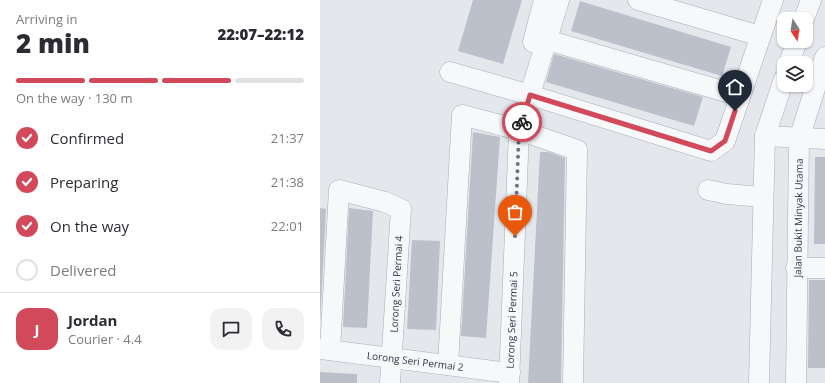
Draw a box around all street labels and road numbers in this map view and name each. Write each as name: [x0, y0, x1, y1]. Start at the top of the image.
street label: Jalan Bukit Minyak Utama: [790, 158, 806, 279]
street label: Lorong Seri Permai 4: [386, 235, 406, 333]
street label: Lorong Seri Permai 5: [503, 271, 520, 369]
street label: Lorong Seri Permai 2: [366, 348, 465, 374]

